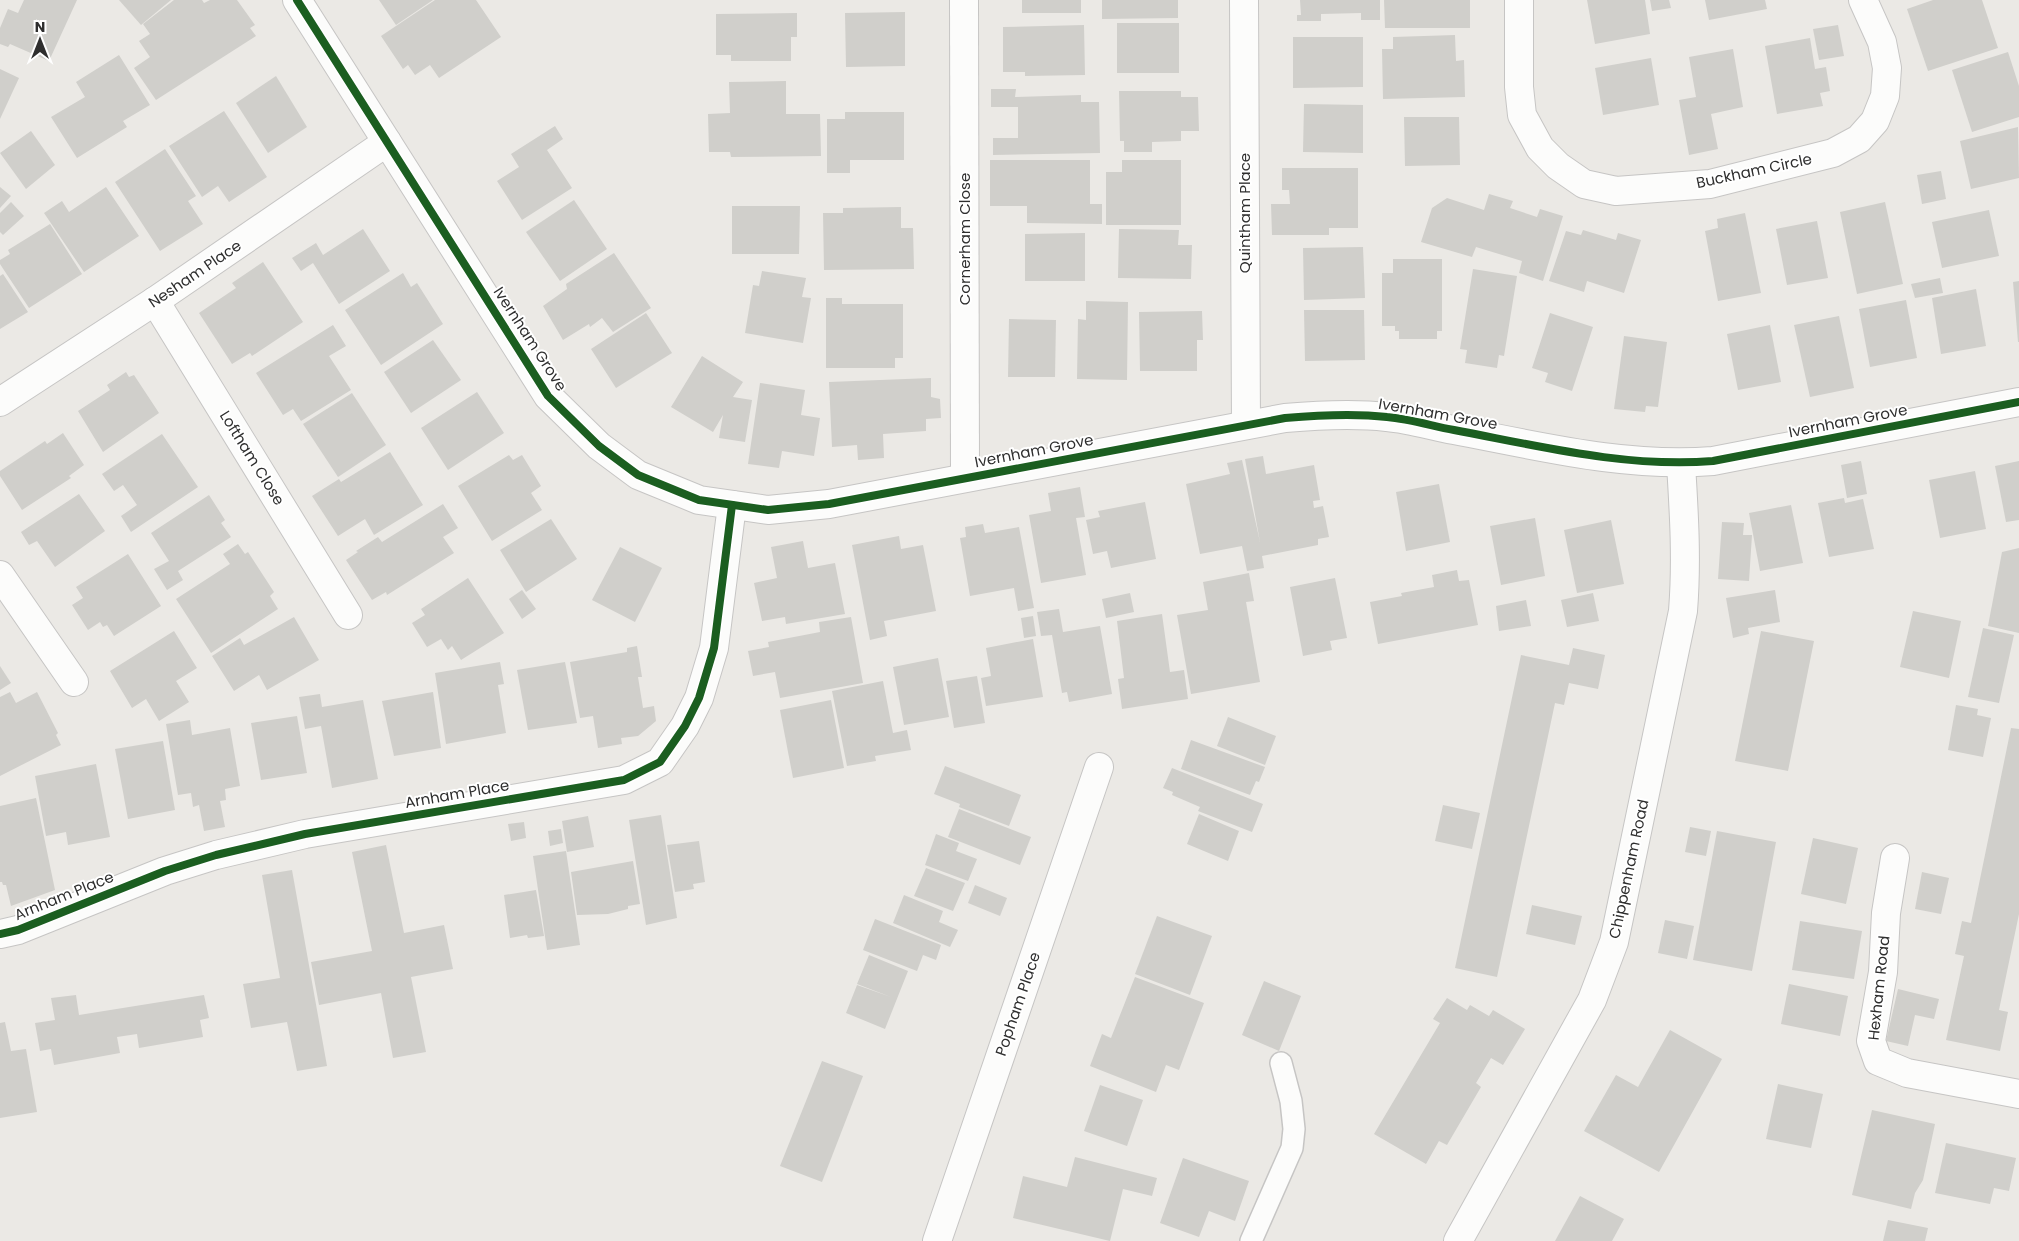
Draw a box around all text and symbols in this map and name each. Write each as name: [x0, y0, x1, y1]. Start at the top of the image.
north arrow: [15, 15, 65, 65]
text: N: [35, 17, 45, 37]
street label: Buckham Circle: [1694, 148, 1814, 193]
street label: Quintham Place: [1234, 153, 1255, 273]
street label: Cornerham Close: [954, 173, 975, 305]
street label: Nesham Place: [144, 235, 245, 312]
street label: Ivernham Grove: [489, 283, 572, 395]
street label: Ivernham Grove: [1377, 393, 1499, 434]
street label: Ivernham Grove: [1787, 399, 1909, 442]
street label: Loftham Close: [215, 407, 290, 509]
street label: Ivernham Grove: [973, 429, 1095, 472]
street label: Arnham Place: [403, 774, 511, 813]
street label: Chippenham Road: [1603, 797, 1654, 941]
street label: Arnham Place: [11, 866, 117, 925]
street label: Hexham Road: [1863, 935, 1894, 1041]
street label: Popham Place: [990, 949, 1045, 1059]

